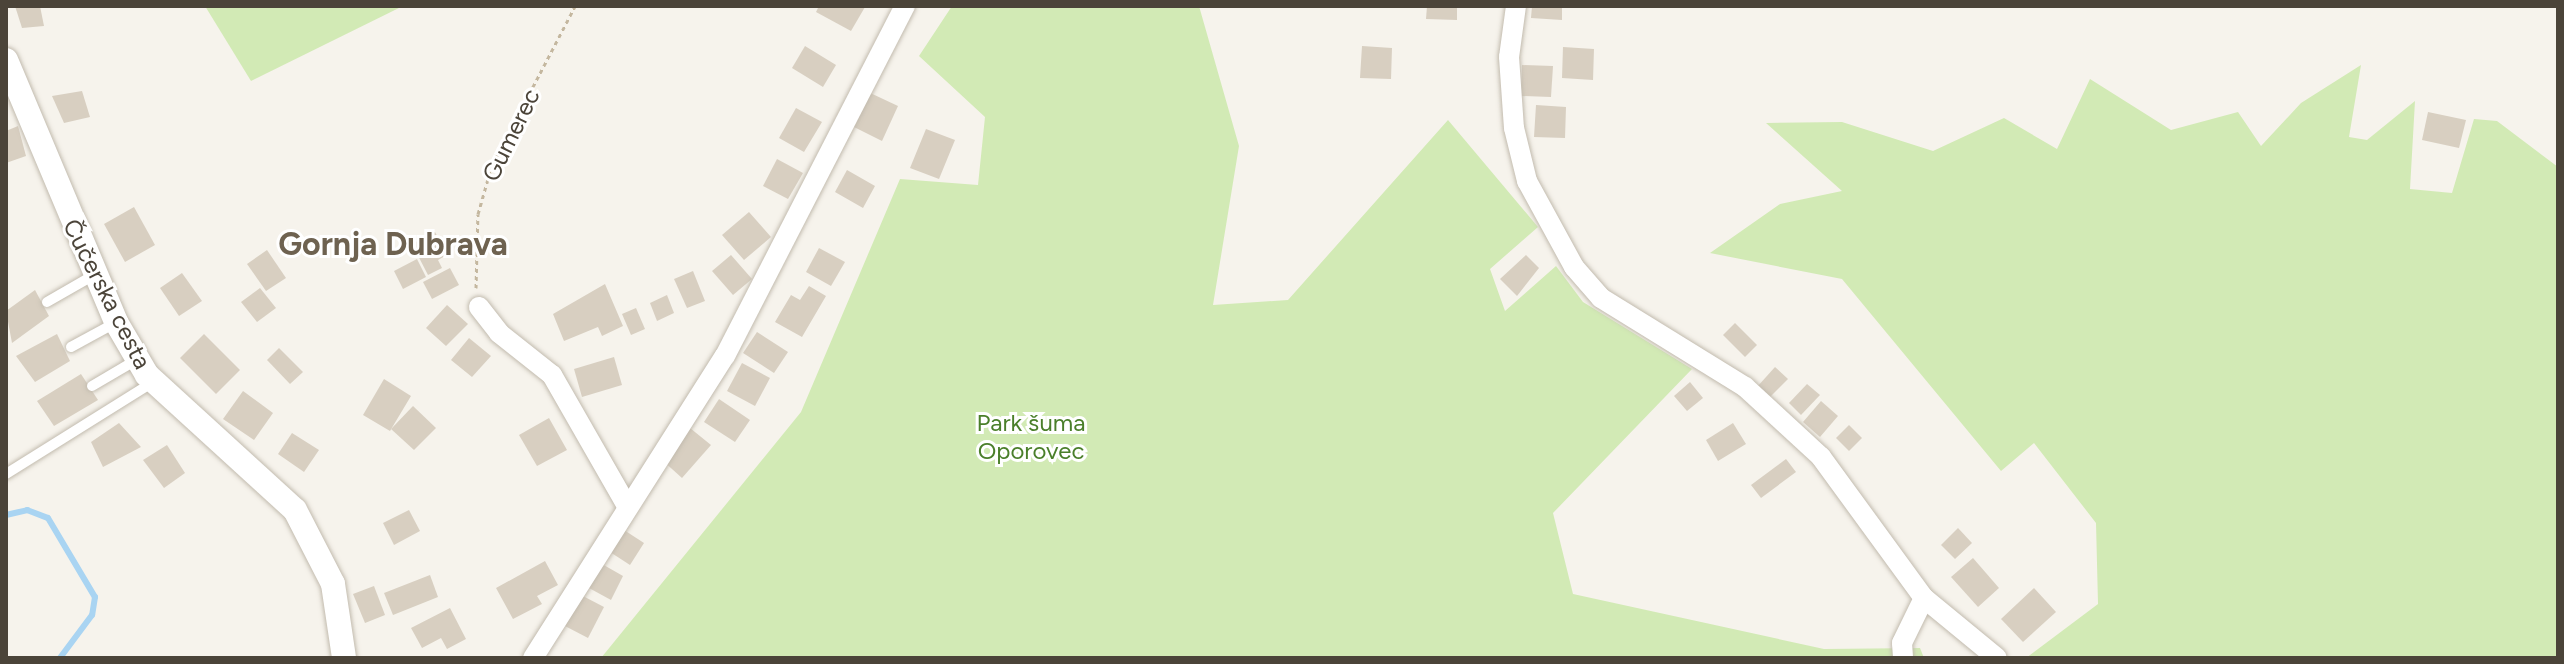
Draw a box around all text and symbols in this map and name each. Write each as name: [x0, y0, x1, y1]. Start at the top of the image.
street label: Gumerec: [476, 84, 546, 186]
street label: Čučerska cesta: [57, 214, 157, 374]
district label: Gornja Dubrava: [278, 225, 508, 263]
park label: Park šuma Oporovec: [977, 409, 1085, 465]

